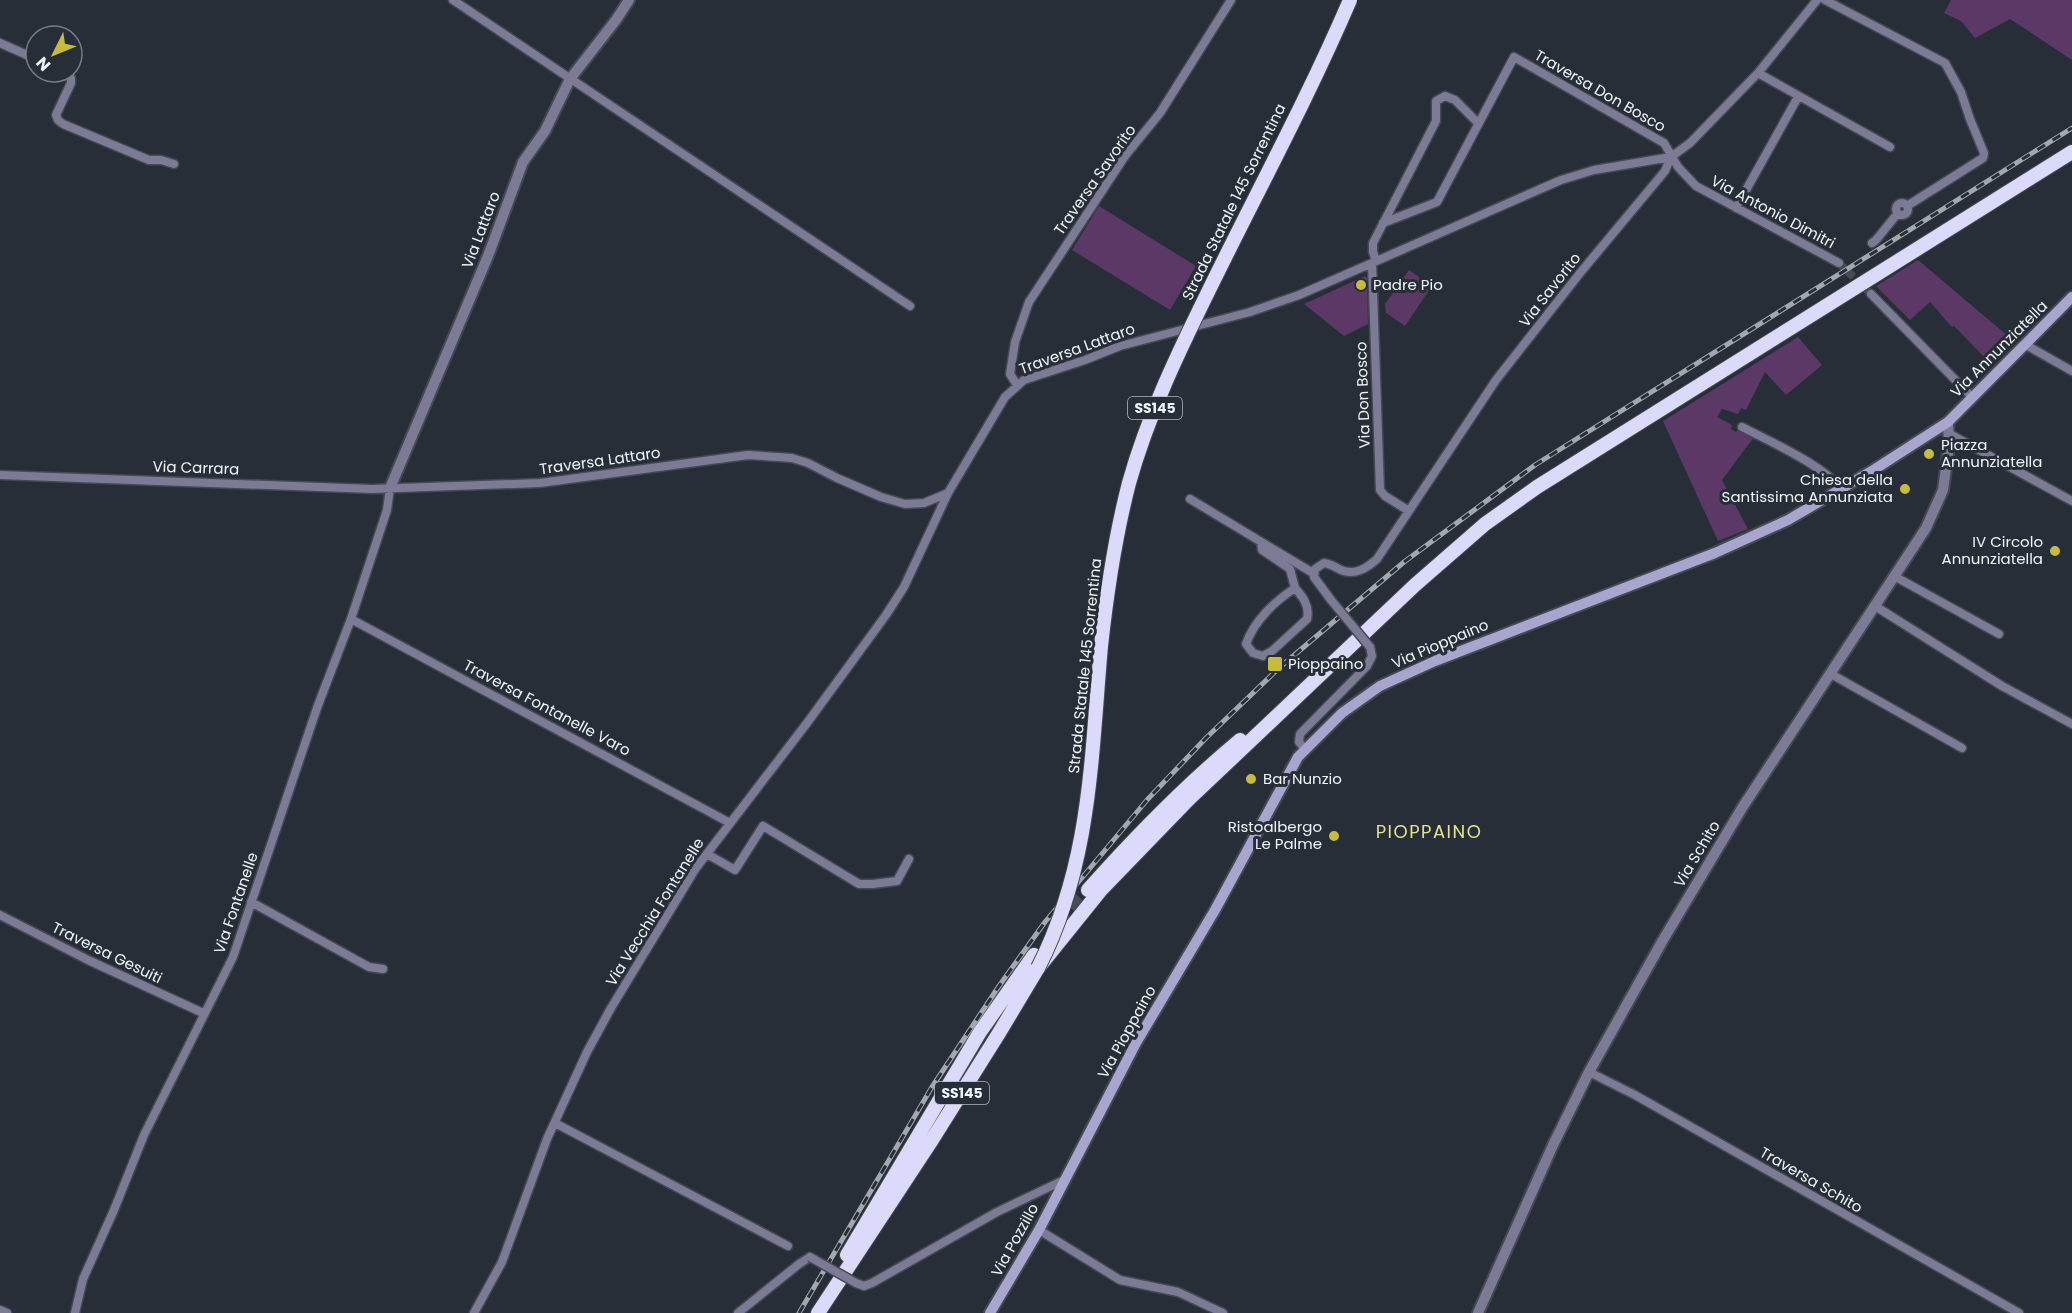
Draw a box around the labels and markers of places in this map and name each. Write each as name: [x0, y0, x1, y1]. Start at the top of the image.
place label: Padre Pio: [1373, 274, 1443, 295]
marker: Padre Pio: [1354, 278, 1368, 292]
place label: Piazza Annunziatella: [1941, 434, 2042, 472]
marker: Piazza Annunziatella: [1922, 447, 1936, 461]
place label: Chiesa della Santissima Annunziata: [1722, 469, 1893, 507]
marker: Chiesa della Santissima Annunziata: [1898, 482, 1912, 496]
place label: IV Circolo Annunziatella: [1942, 531, 2043, 569]
marker: IV Circolo Annunziatella: [2048, 544, 2062, 558]
place label: Pioppaino: [1288, 653, 1363, 674]
marker: Pioppaino: [1266, 655, 1284, 673]
place label: Bar Nunzio: [1263, 768, 1342, 789]
marker: Bar Nunzio: [1244, 772, 1258, 786]
place label: Ristoalbergo Le Palme: [1228, 816, 1322, 854]
marker: Ristoalbergo Le Palme: [1327, 829, 1341, 843]

